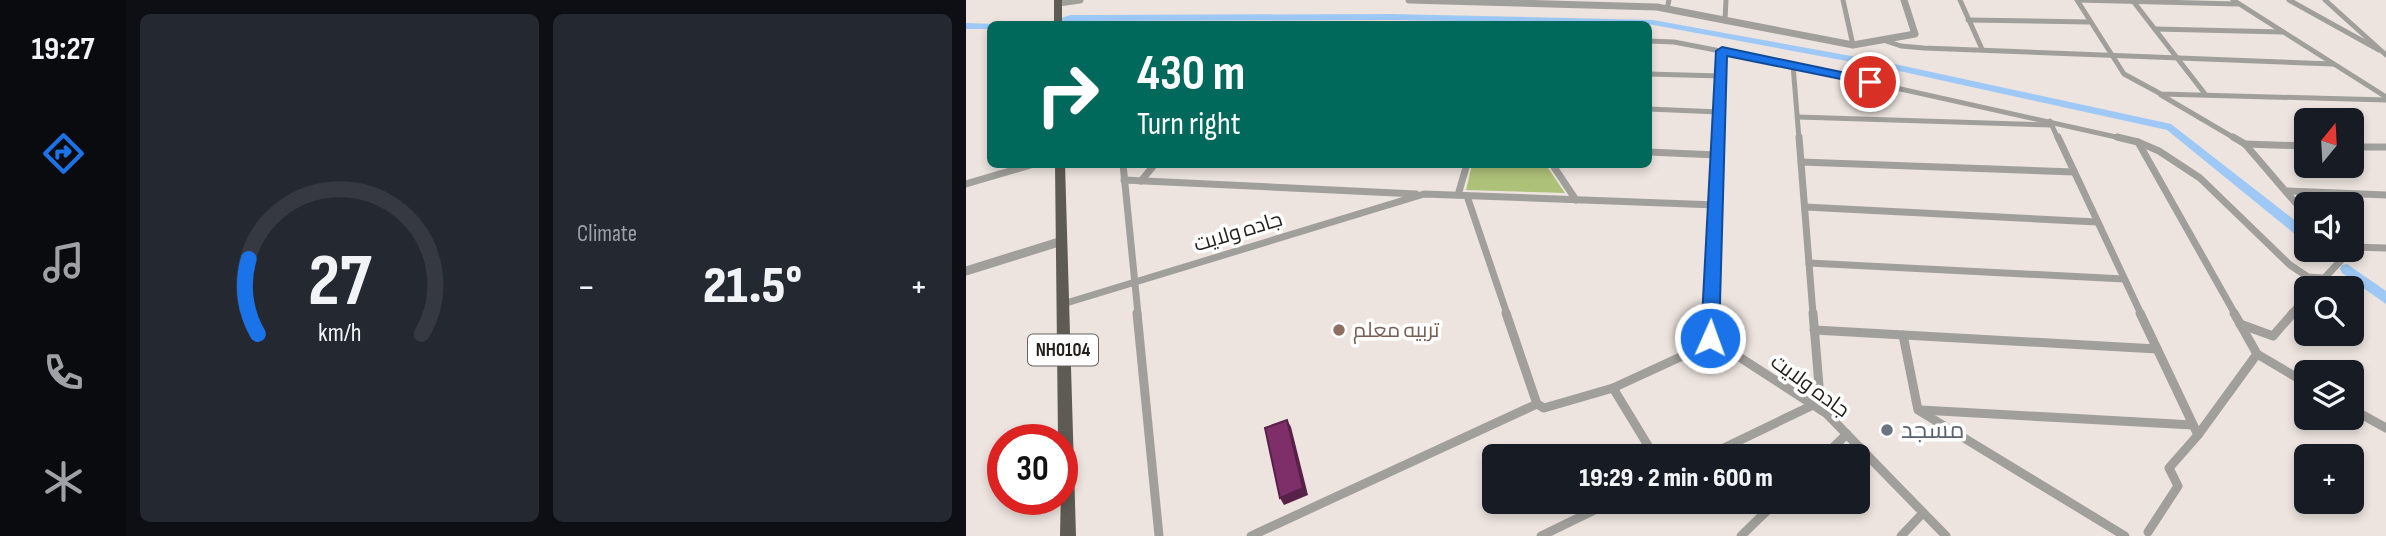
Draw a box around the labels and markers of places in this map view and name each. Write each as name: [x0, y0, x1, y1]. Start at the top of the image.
pin: [1840, 52, 1900, 112]
place label: تربیه معلم: [1353, 318, 1440, 344]
marker: تربیه معلم: [1331, 322, 1347, 338]
place label: مسجد: [1901, 416, 1964, 445]
marker: مسجد: [1879, 422, 1895, 438]

